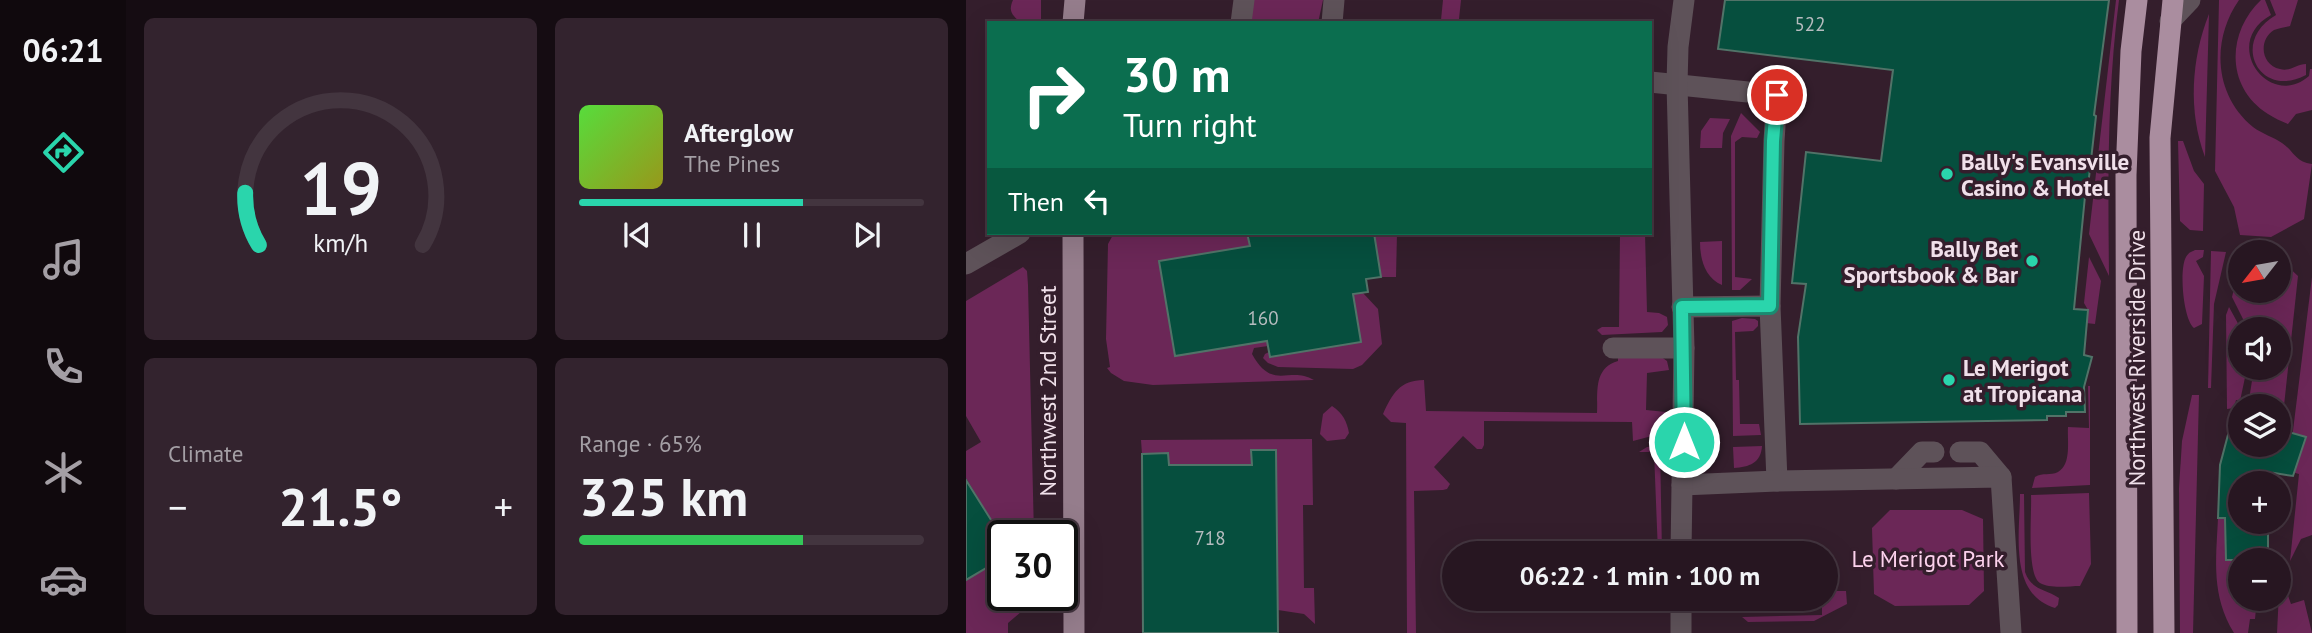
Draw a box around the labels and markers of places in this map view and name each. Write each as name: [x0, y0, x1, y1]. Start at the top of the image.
pin: [1747, 65, 1807, 125]
place label: Bally's Evansville Casino & Hotel: [1961, 147, 2129, 202]
marker: Bally's Evansville Casino & Hotel: [1939, 166, 1955, 182]
place label: Bally Bet Sportsbook & Bar: [1843, 234, 2019, 289]
marker: Bally Bet Sportsbook & Bar: [2024, 253, 2040, 269]
place label: Le Merigot at Tropicana: [1963, 353, 2082, 408]
marker: Le Merigot at Tropicana: [1941, 372, 1957, 388]

